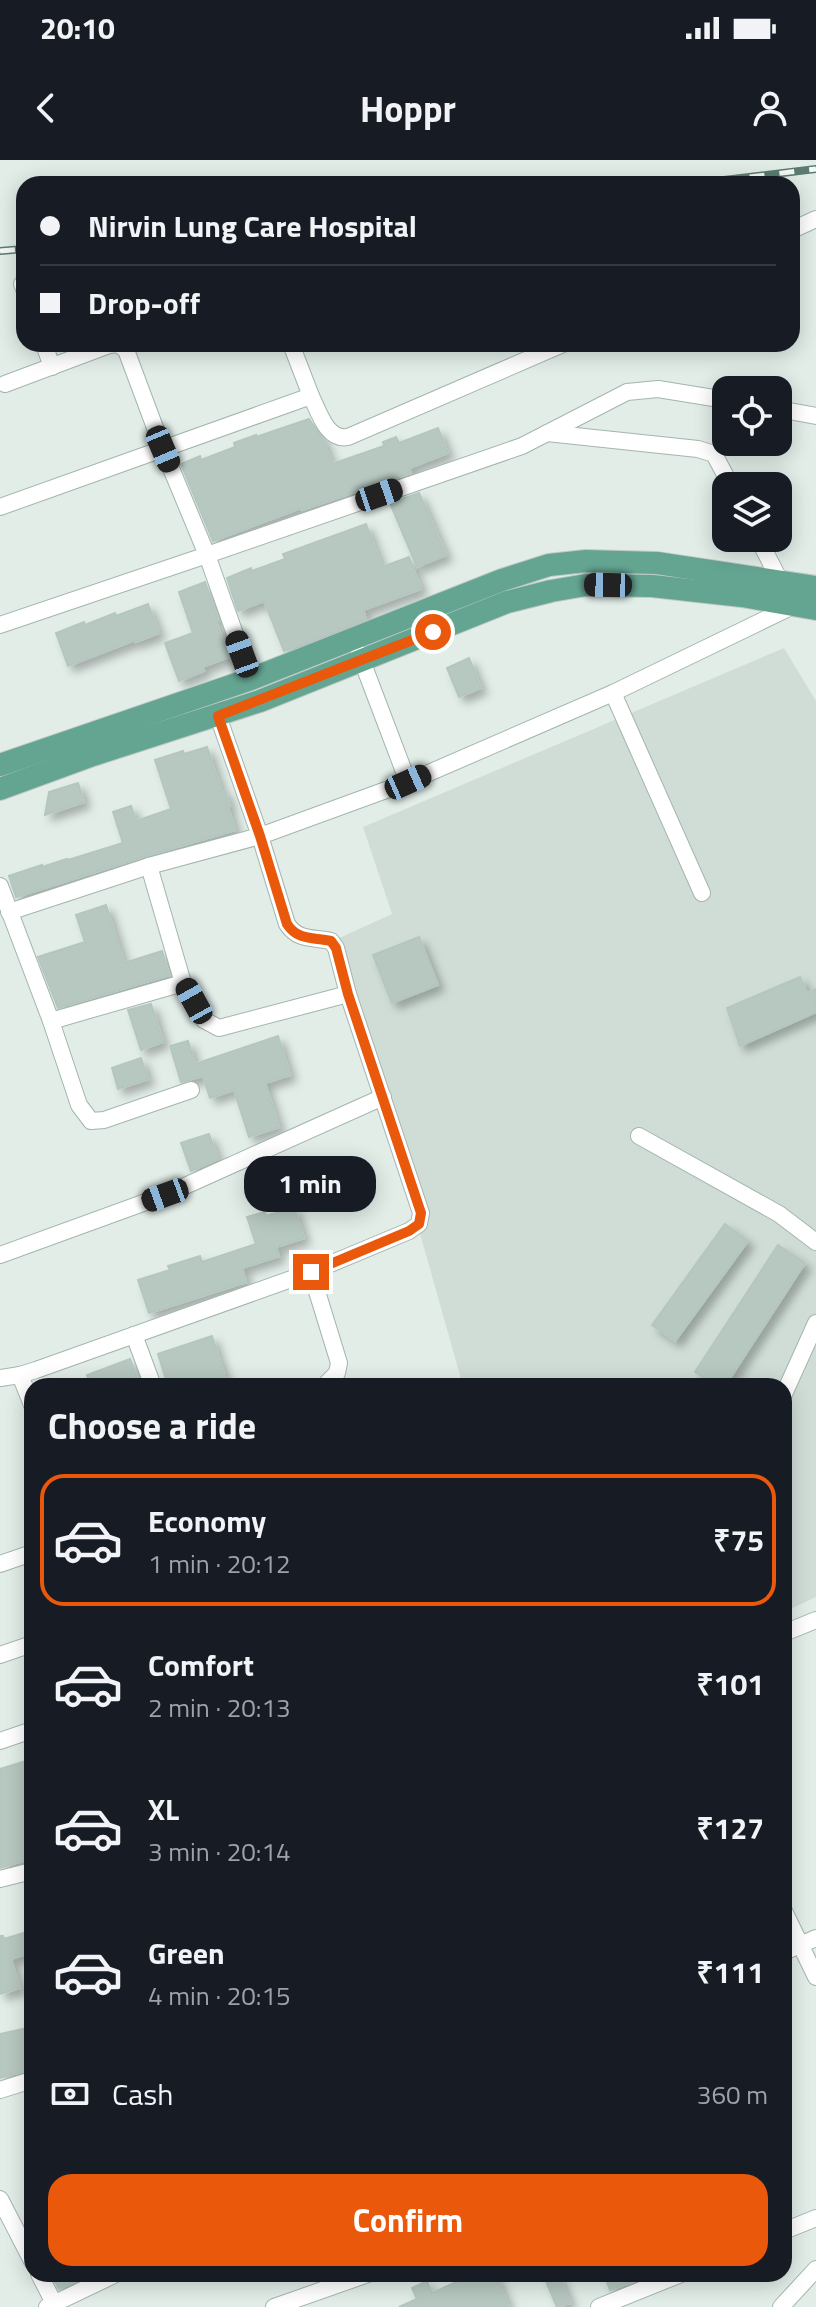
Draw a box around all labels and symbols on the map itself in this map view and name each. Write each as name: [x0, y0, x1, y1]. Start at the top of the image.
car: [143, 422, 183, 476]
car: [352, 476, 406, 514]
car: [584, 573, 632, 597]
route start: [415, 614, 451, 650]
car: [223, 627, 261, 681]
car: [381, 761, 435, 803]
car: [172, 974, 216, 1028]
callout: 1 min: [245, 1156, 377, 1212]
car: [138, 1176, 192, 1214]
route end: [293, 1254, 329, 1290]

